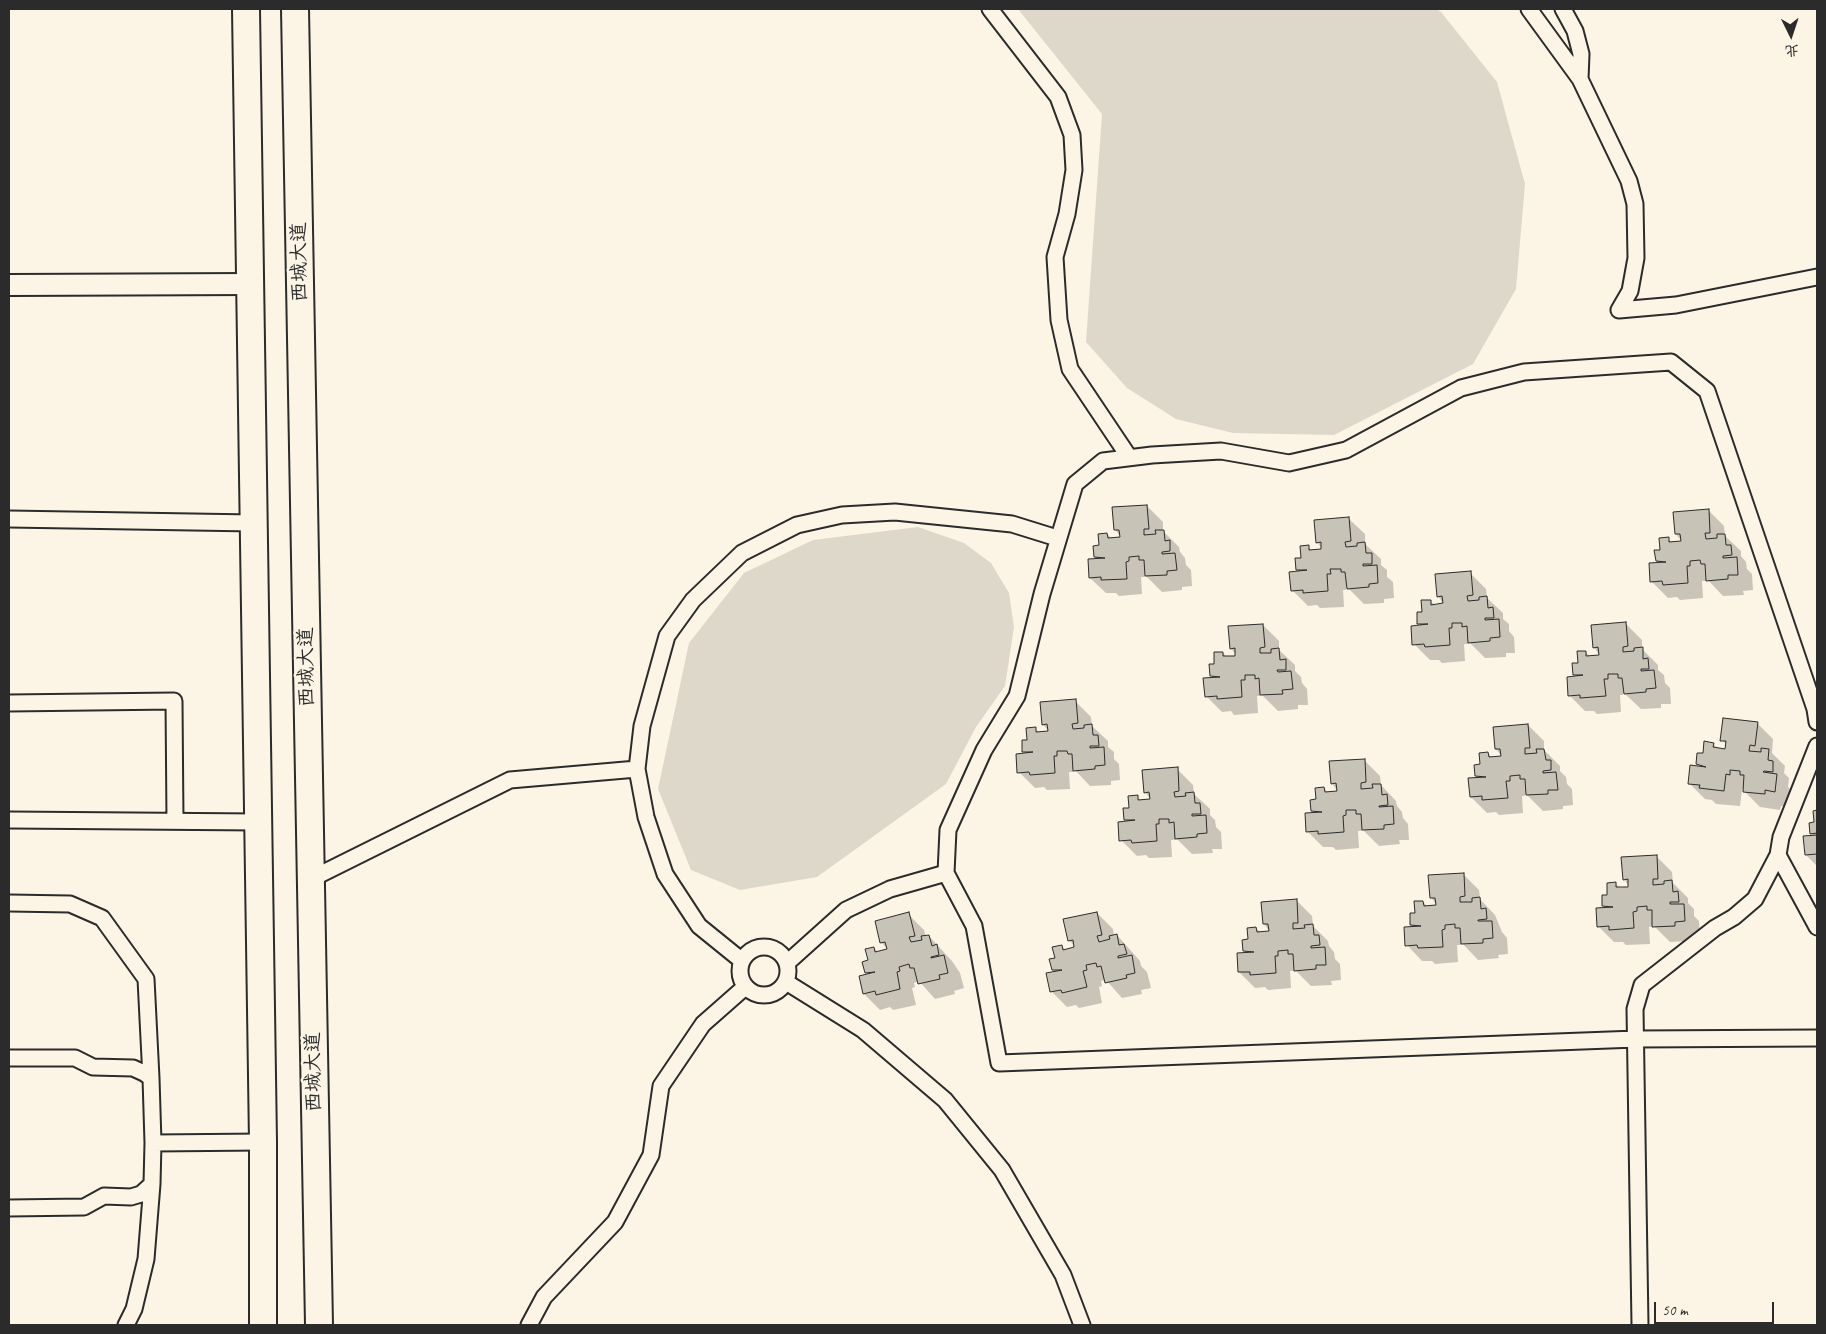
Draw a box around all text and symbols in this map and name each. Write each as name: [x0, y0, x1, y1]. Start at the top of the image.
north arrow: [1766, 10, 1816, 60]
text: 北: [1785, 41, 1800, 59]
street label: 西城大道: [287, 222, 313, 302]
street label: 西城大道: [294, 627, 320, 707]
street label: 西城大道: [301, 1032, 327, 1112]
scale bar: [1656, 1292, 1776, 1324]
text: 50 m: [1662, 1301, 1688, 1320]

